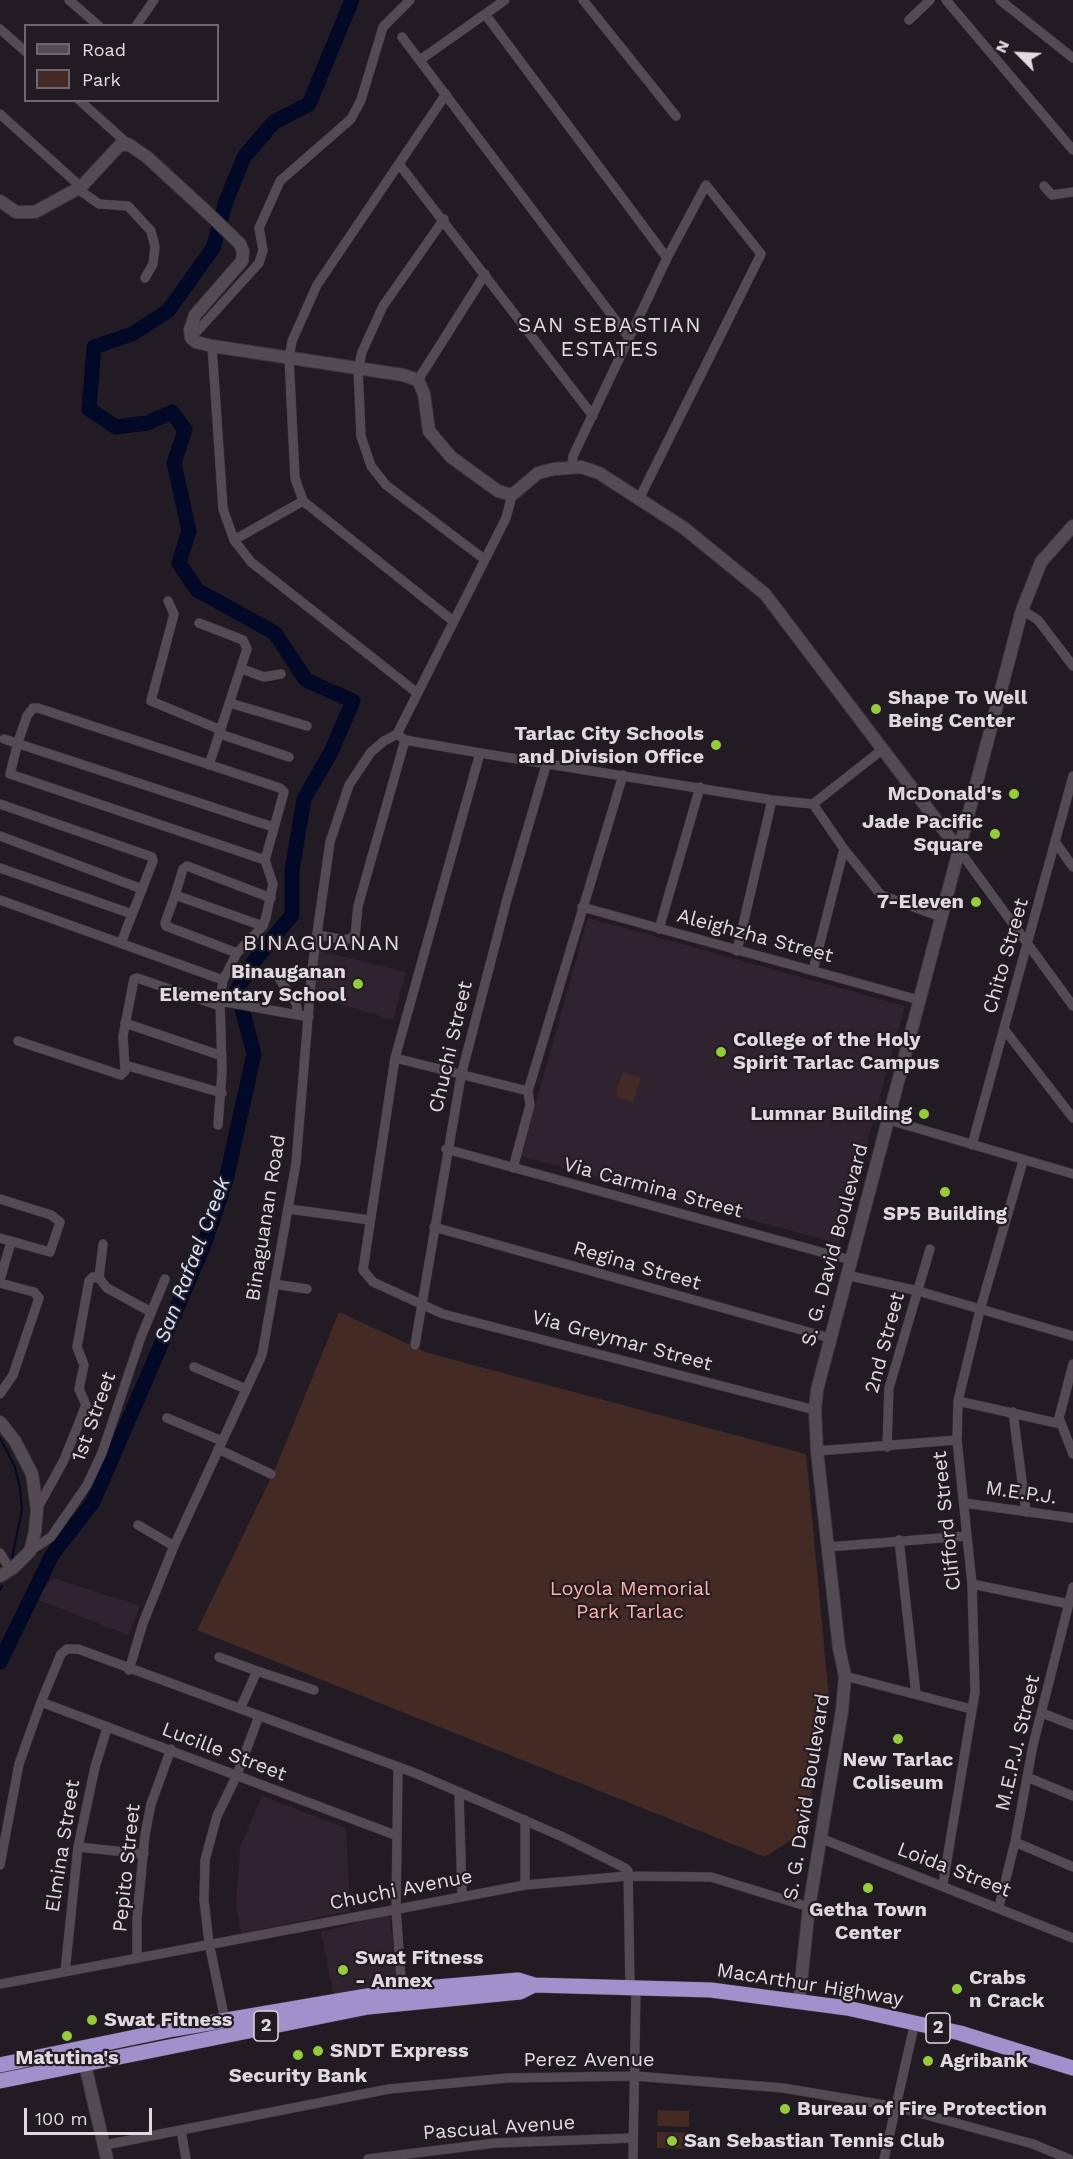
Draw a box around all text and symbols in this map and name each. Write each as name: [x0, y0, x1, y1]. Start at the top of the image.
legend: [24, 24, 219, 102]
north arrow: [989, 24, 1049, 84]
text: N: [991, 37, 1013, 56]
text: Road: [82, 39, 126, 60]
text: Park: [82, 69, 121, 90]
district label: SAN SEBASTIAN ESTATES: [518, 313, 702, 363]
place label: Shape To Well Being Center: [888, 686, 1027, 733]
marker: Shape To Well Being Center: [869, 702, 883, 716]
place label: Tarlac City Schools and Division Office: [514, 722, 704, 769]
marker: Tarlac City Schools and Division Office: [709, 738, 723, 752]
place label: McDonald's: [888, 782, 1002, 806]
marker: McDonald's: [1007, 787, 1021, 801]
place label: Jade Pacific Square: [862, 810, 983, 857]
marker: Jade Pacific Square: [988, 827, 1002, 841]
place label: 7-Eleven: [877, 890, 964, 914]
marker: 7-Eleven: [969, 895, 983, 909]
street label: Chito Street: [978, 896, 1034, 1016]
street label: Aleighzha Street: [674, 904, 836, 968]
district label: BINAGUANAN: [243, 931, 401, 957]
place label: Binauganan Elementary School: [159, 960, 346, 1007]
marker: Binauganan Elementary School: [351, 977, 365, 991]
street label: Chuchi Street: [424, 979, 478, 1115]
place label: College of the Holy Spirit Tarlac Campus: [733, 1028, 939, 1075]
marker: College of the Holy Spirit Tarlac Campus: [714, 1045, 728, 1059]
place label: Lumnar Building: [750, 1102, 912, 1126]
marker: Lumnar Building: [917, 1107, 931, 1121]
street label: Binaguanan Road: [241, 1133, 291, 1303]
street label: S. G. David Boulevard: [796, 1141, 874, 1349]
street label: Via Carmina Street: [561, 1153, 745, 1223]
water label: San Rafael Creek: [150, 1173, 236, 1347]
marker: SP5 Building: [938, 1185, 952, 1199]
place label: SP5 Building: [883, 1202, 1007, 1226]
street label: Regina Street: [571, 1236, 703, 1296]
street label: 2nd Street: [860, 1290, 910, 1396]
street label: Via Greymar Street: [529, 1305, 715, 1377]
street label: 1st Street: [67, 1369, 121, 1465]
street label: Clifford Street: [928, 1450, 966, 1592]
street label: M.E.P.J.: [984, 1476, 1058, 1510]
park label: Loyola Memorial Park Tarlac: [550, 1577, 710, 1624]
street label: M.E.P.J. Street: [991, 1673, 1045, 1813]
street label: S. G. David Boulevard: [779, 1692, 835, 1902]
street label: Lucille Street: [158, 1717, 290, 1787]
marker: New Tarlac Coliseum: [891, 1732, 905, 1746]
place label: New Tarlac Coliseum: [843, 1748, 953, 1795]
street label: Elmina Street: [41, 1778, 85, 1914]
street label: Pepito Street: [108, 1803, 146, 1933]
street label: Loida Street: [894, 1837, 1014, 1903]
street label: Chuchi Avenue: [328, 1864, 474, 1916]
marker: Getha Town Center: [861, 1881, 875, 1895]
place label: Getha Town Center: [809, 1898, 927, 1945]
place label: Swat Fitness - Annex: [355, 1946, 484, 1993]
street label: MacArthur Highway: [715, 1958, 905, 2012]
marker: Swat Fitness - Annex: [336, 1963, 350, 1977]
place label: Crabs n Crack: [969, 1966, 1045, 2013]
marker: Crabs n Crack: [950, 1982, 964, 1996]
place label: Swat Fitness: [104, 2008, 233, 2032]
road number: 2: [254, 2011, 278, 2041]
marker: Swat Fitness: [85, 2013, 99, 2027]
road number: 2: [926, 2013, 950, 2043]
marker: Matutina's: [60, 2029, 74, 2043]
place label: SNDT Express: [330, 2039, 469, 2063]
marker: SNDT Express: [311, 2044, 325, 2058]
place label: Matutina's: [15, 2046, 119, 2070]
marker: Security Bank: [291, 2048, 305, 2062]
street label: Perez Avenue: [523, 2048, 655, 2072]
place label: Agribank: [940, 2049, 1028, 2073]
marker: Agribank: [921, 2054, 935, 2068]
place label: Security Bank: [229, 2064, 367, 2088]
scale bar: [27, 2096, 154, 2134]
place label: Bureau of Fire Protection: [797, 2097, 1047, 2121]
marker: Bureau of Fire Protection: [778, 2102, 792, 2116]
text: 100 m: [35, 2108, 88, 2129]
street label: Pascual Avenue: [422, 2111, 576, 2145]
place label: San Sebastian Tennis Club: [684, 2129, 945, 2153]
marker: San Sebastian Tennis Club: [665, 2134, 679, 2148]

